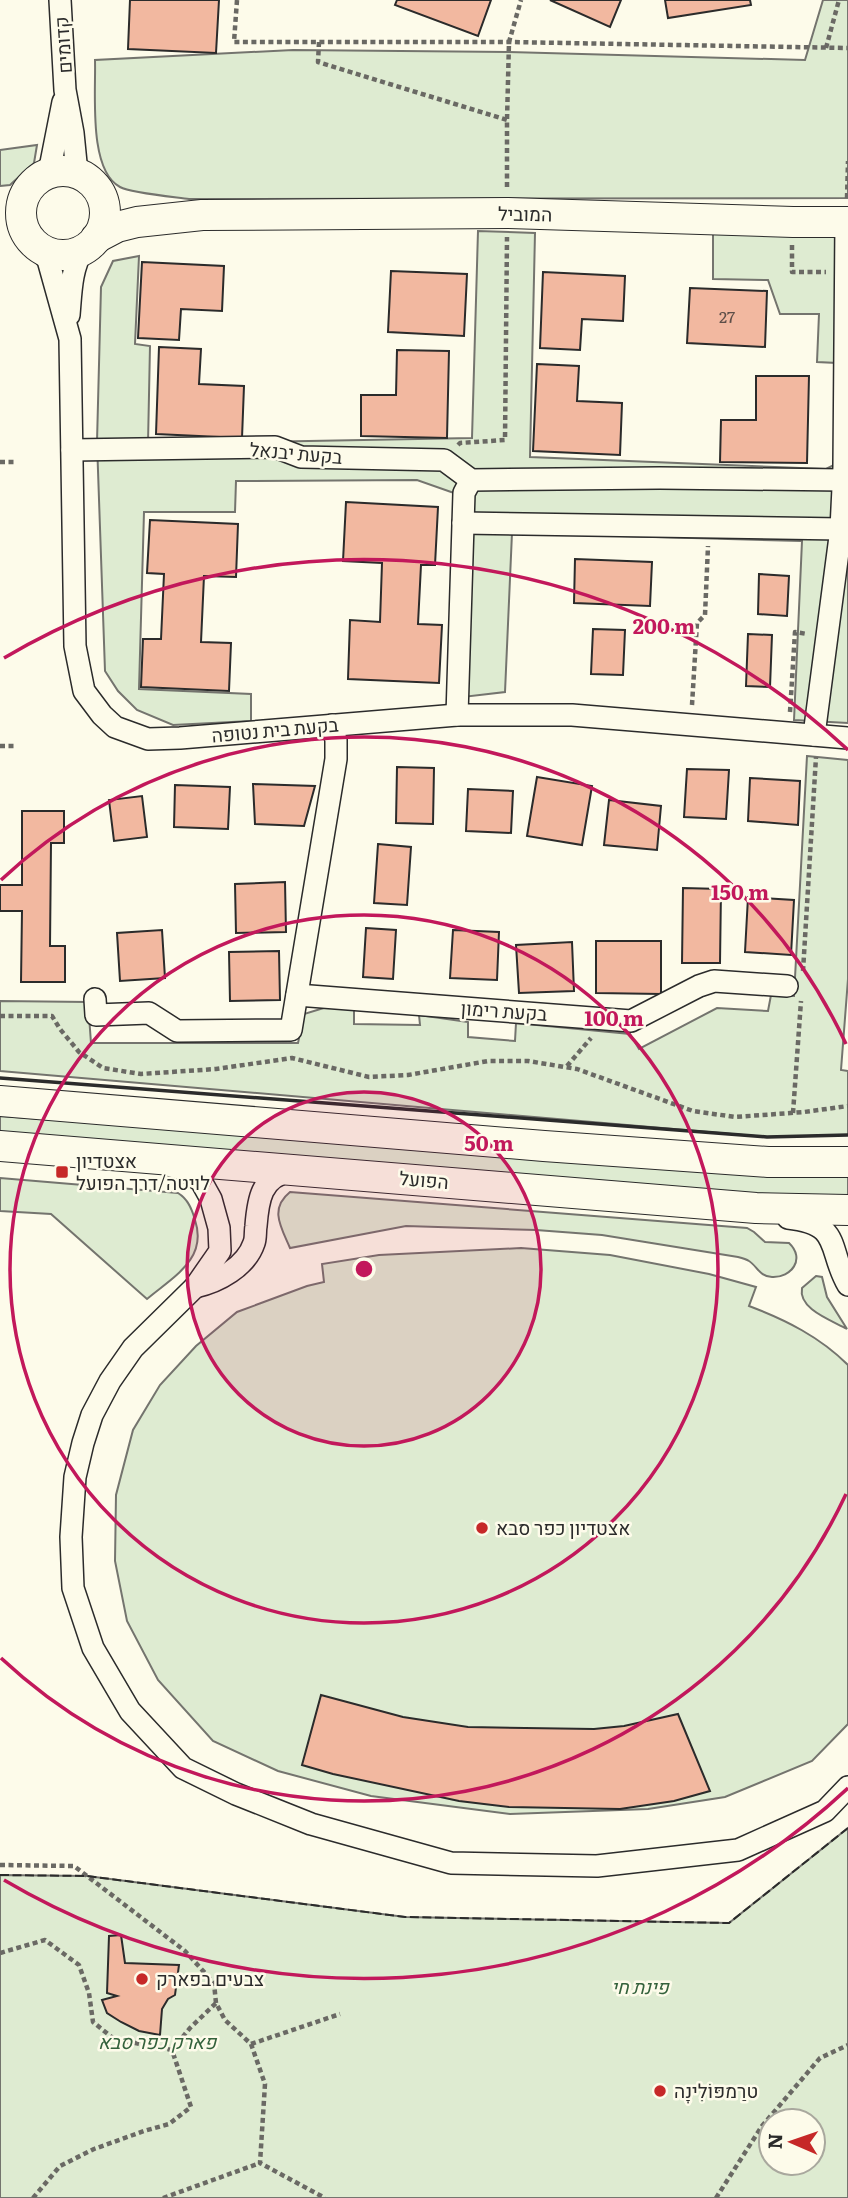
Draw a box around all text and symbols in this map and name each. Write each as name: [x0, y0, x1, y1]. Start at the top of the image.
street label: קדומים: [46, 16, 78, 75]
street label: המוביל: [498, 199, 552, 227]
house number: 27: [719, 304, 735, 328]
street label: בקעת יבנאל: [249, 434, 344, 470]
text: 200 m: [633, 609, 695, 640]
street label: בקעת בית נטופה: [210, 710, 339, 748]
text: 150 m: [711, 875, 769, 906]
street label: בקעת רימון: [460, 993, 548, 1027]
text: 100 m: [584, 1001, 644, 1032]
text: 50 m: [464, 1126, 514, 1157]
place label: אצטדיון לויטה/דרך הפועל: [76, 1146, 210, 1196]
street label: הפועל: [398, 1163, 450, 1195]
marker: אצטדיון לויטה/דרך הפועל: [54, 1164, 70, 1180]
centre of rings: [352, 1257, 376, 1281]
place label: אצטדיון כפר סבא: [496, 1513, 630, 1541]
marker: אצטדיון כפר סבא: [474, 1520, 490, 1536]
place label: צבעים בפארק: [156, 1964, 264, 1992]
marker: צבעים בפארק: [134, 1971, 150, 1987]
park label: פינת חי: [611, 1972, 670, 2000]
park label: פארק כפר סבא: [98, 2027, 217, 2055]
place label: טרַמפּוֹלִינָה: [674, 2076, 758, 2104]
marker: טרַמפּוֹלִינָה: [652, 2083, 668, 2099]
north arrow: [757, 2107, 827, 2177]
text: N: [760, 2133, 788, 2150]

